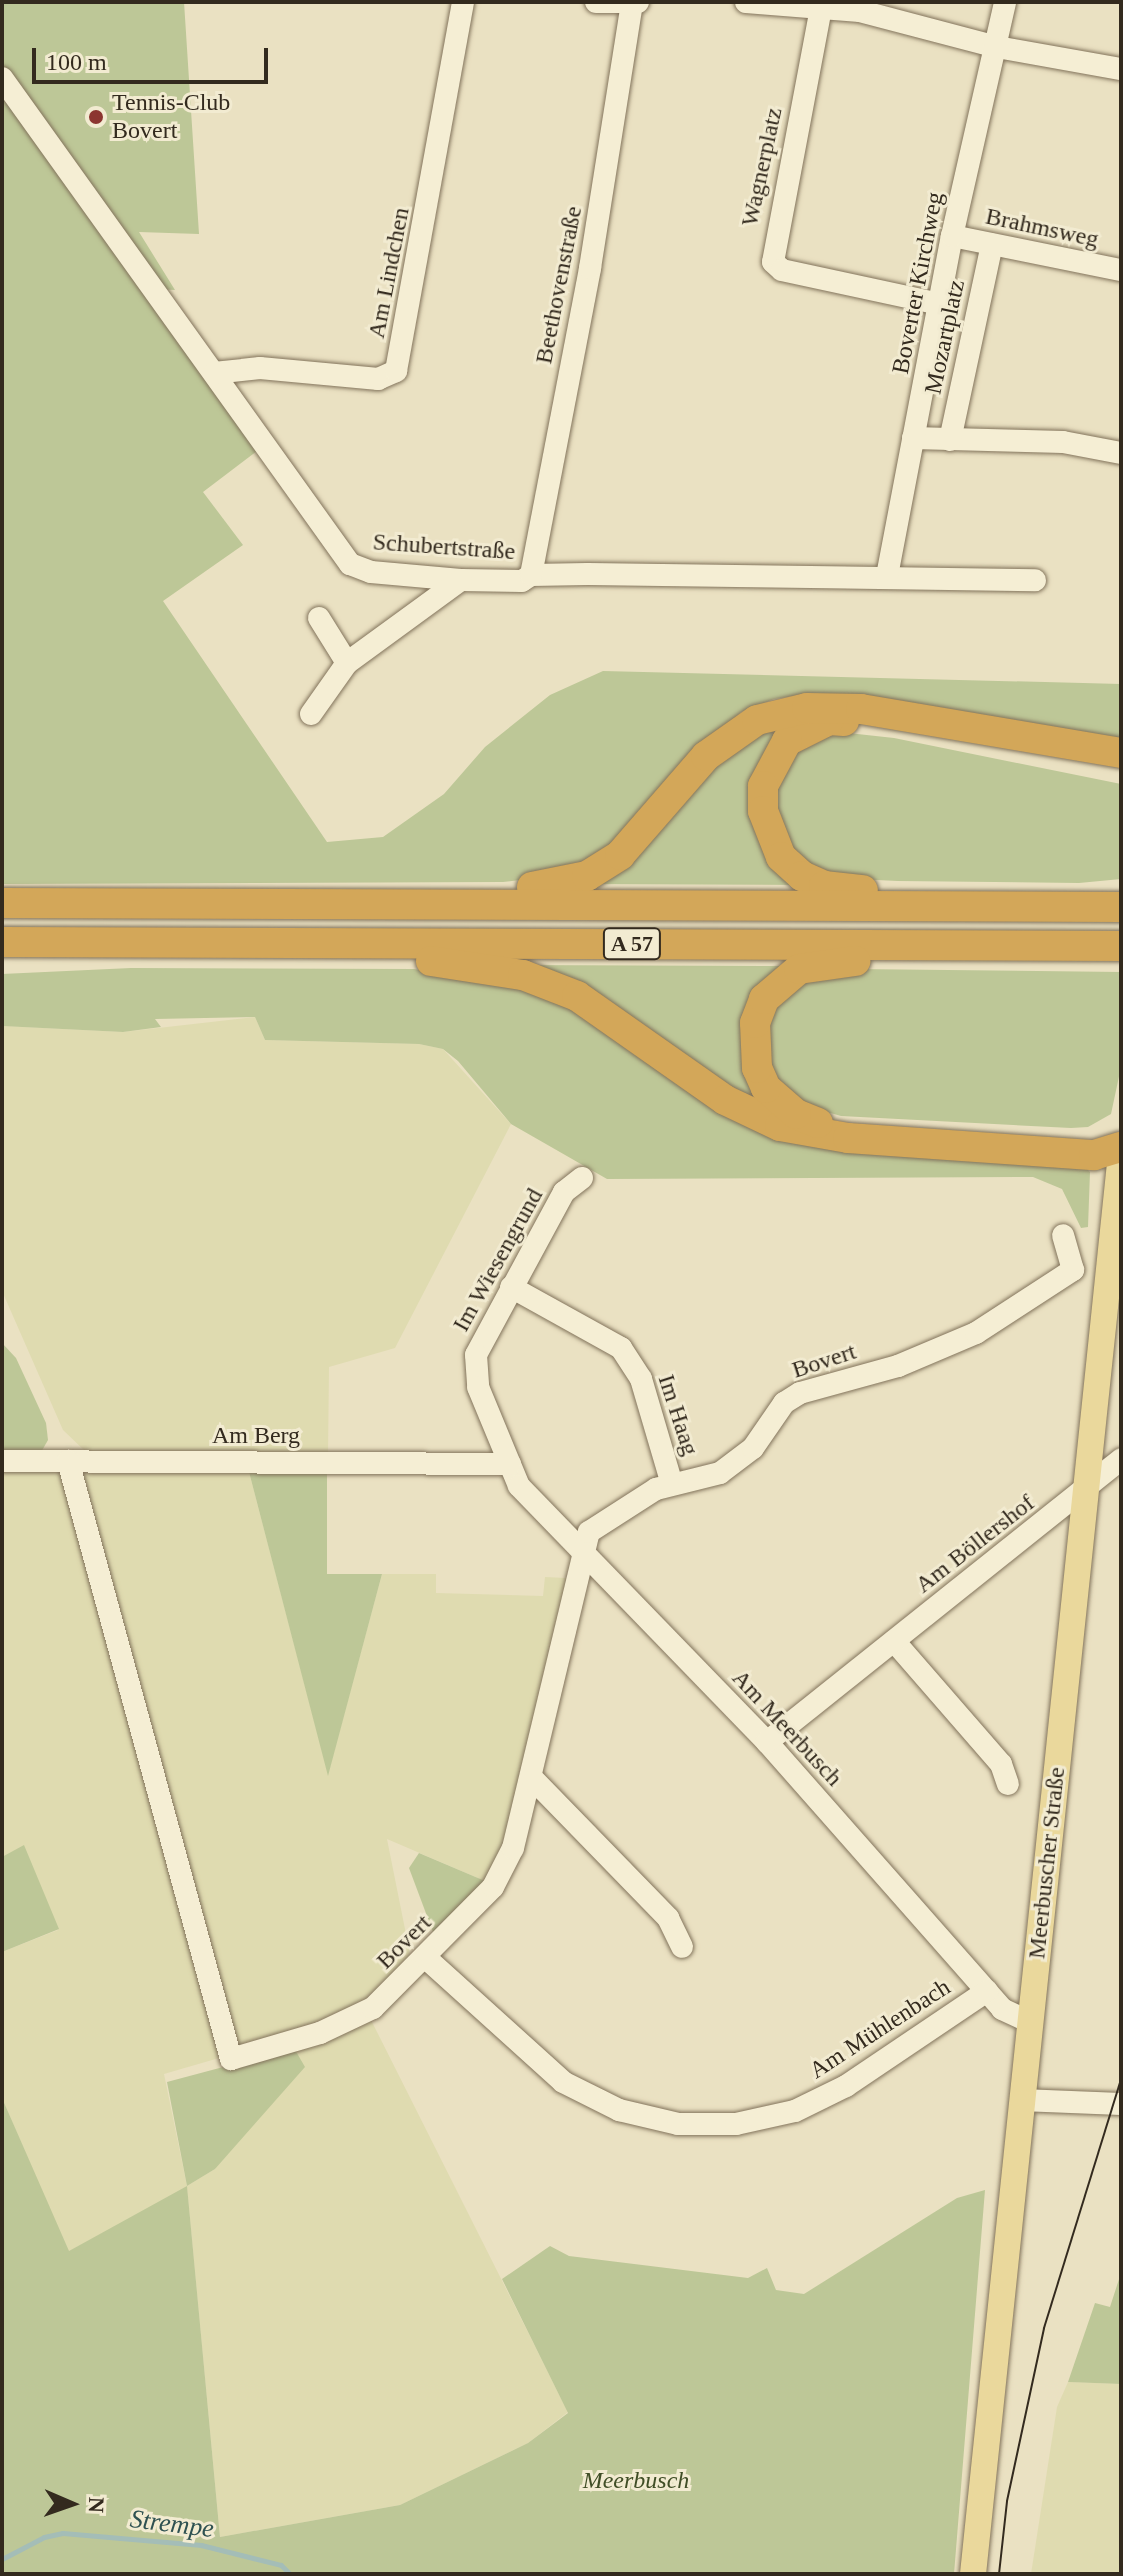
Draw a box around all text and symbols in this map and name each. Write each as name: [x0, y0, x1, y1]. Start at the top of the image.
scale bar: [36, 32, 272, 82]
text: 100 m: [46, 49, 107, 75]
place label: Tennis-Club Bovert: [112, 89, 230, 145]
street label: Wagnerplatz: [735, 105, 789, 229]
marker: Tennis-Club Bovert: [87, 108, 105, 126]
street label: Boverter Kirchweg: [886, 190, 950, 376]
street label: Brahmsweg: [983, 202, 1101, 254]
street label: Beethovenstraße: [530, 204, 588, 366]
street label: Am Lindchen: [362, 205, 416, 341]
street label: Mozartplatz: [919, 277, 971, 397]
street label: Schubertstraße: [372, 528, 516, 566]
road number: A 57: [602, 926, 662, 962]
street label: Im Wiesengrund: [447, 1183, 549, 1337]
street label: Bovert: [788, 1337, 860, 1385]
street label: Im Haag: [651, 1371, 705, 1459]
street label: Am Berg: [212, 1422, 300, 1450]
street label: Am Böllershof: [910, 1489, 1040, 1599]
street label: Am Meerbusch: [726, 1664, 848, 1792]
street label: Meerbuscher Straße: [1023, 1766, 1071, 1960]
street label: Bovert: [371, 1909, 437, 1975]
street label: Am Mühlenbach: [804, 1973, 956, 2085]
north arrow: [32, 2464, 112, 2544]
park label: Meerbusch: [583, 2467, 689, 2495]
text: N: [84, 2496, 109, 2513]
water label: Strempe: [128, 2503, 216, 2545]

